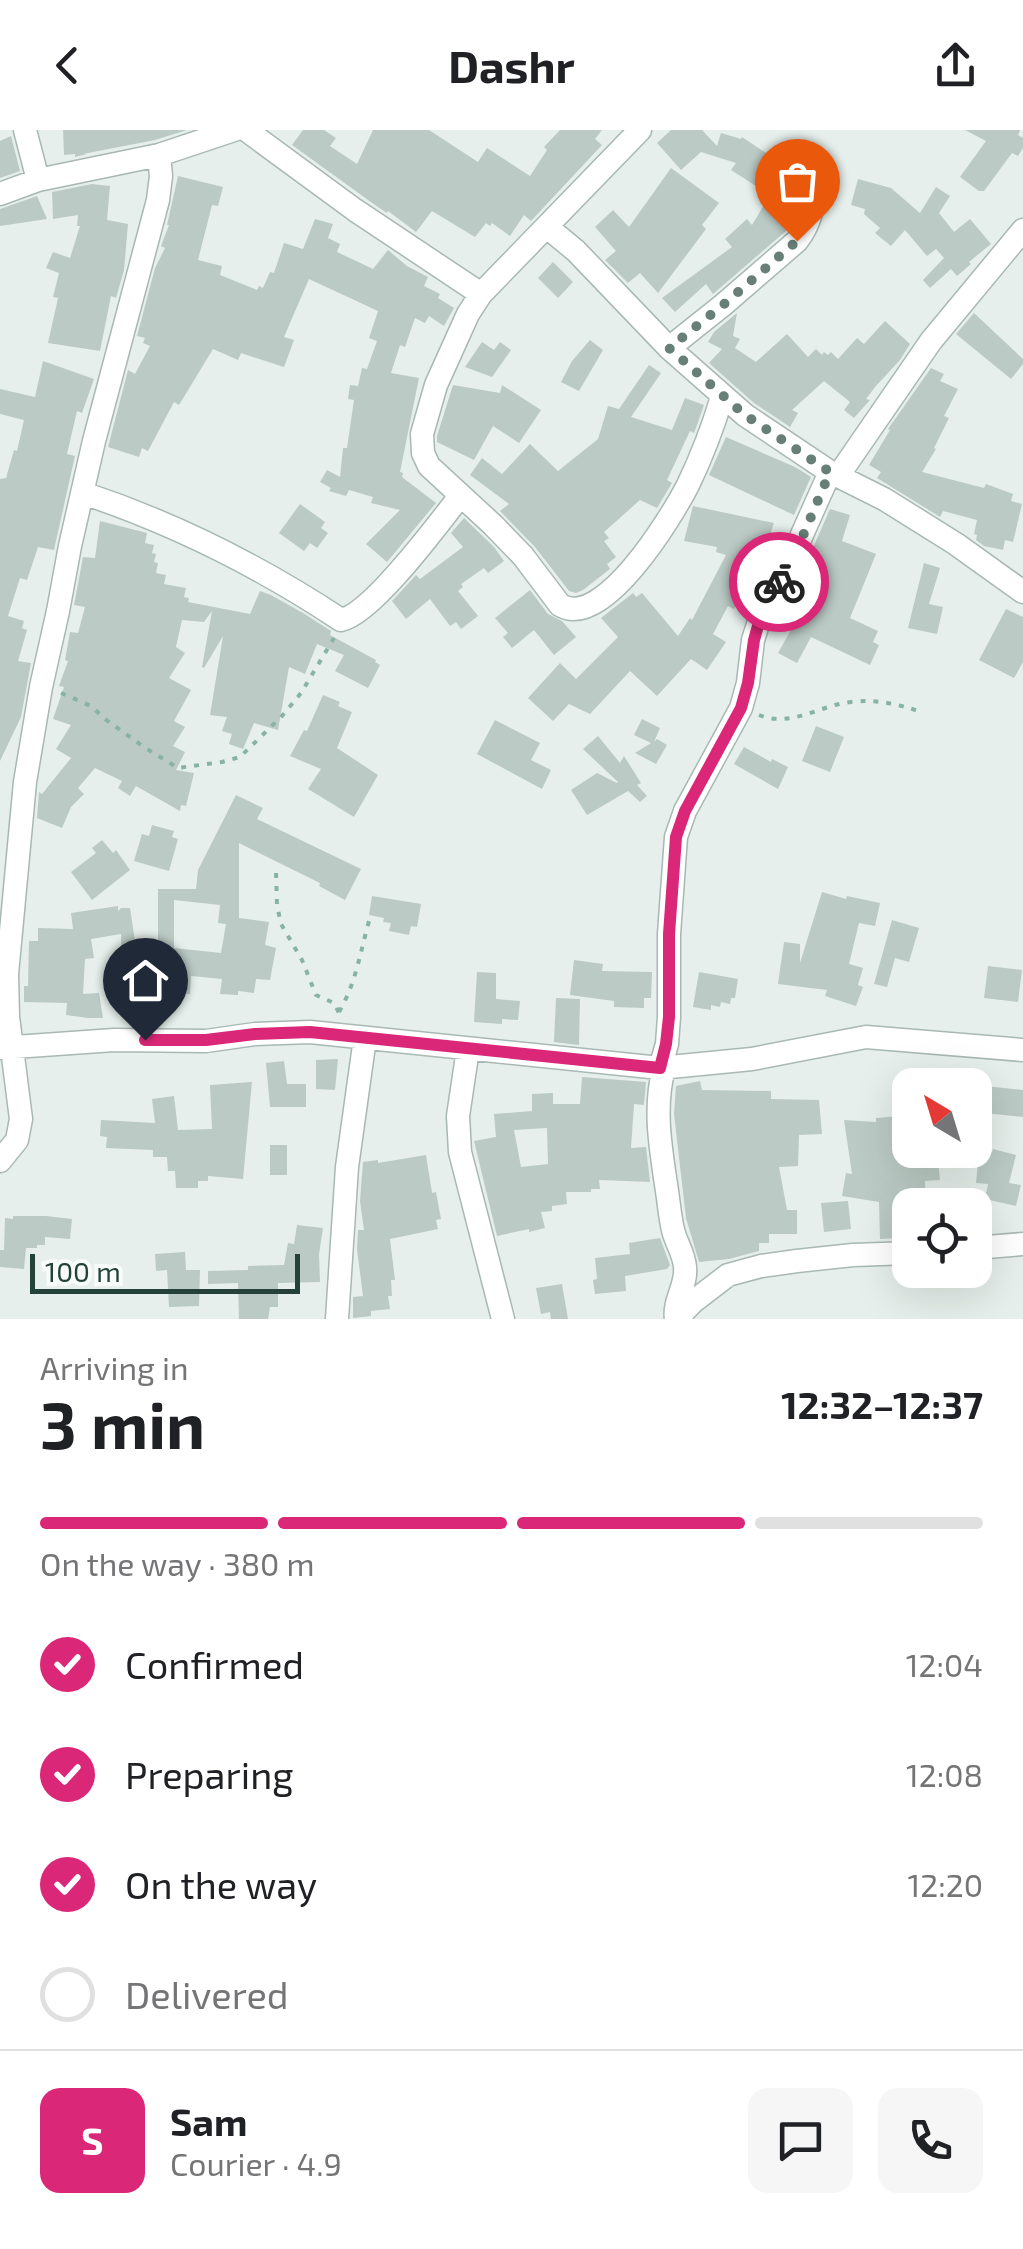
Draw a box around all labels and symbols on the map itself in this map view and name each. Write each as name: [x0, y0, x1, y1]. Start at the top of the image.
pin: [755, 139, 840, 242]
courier: [729, 532, 829, 632]
pin: [103, 938, 188, 1041]
north arrow: [892, 1068, 992, 1168]
scale bar: [30, 1249, 300, 1294]

